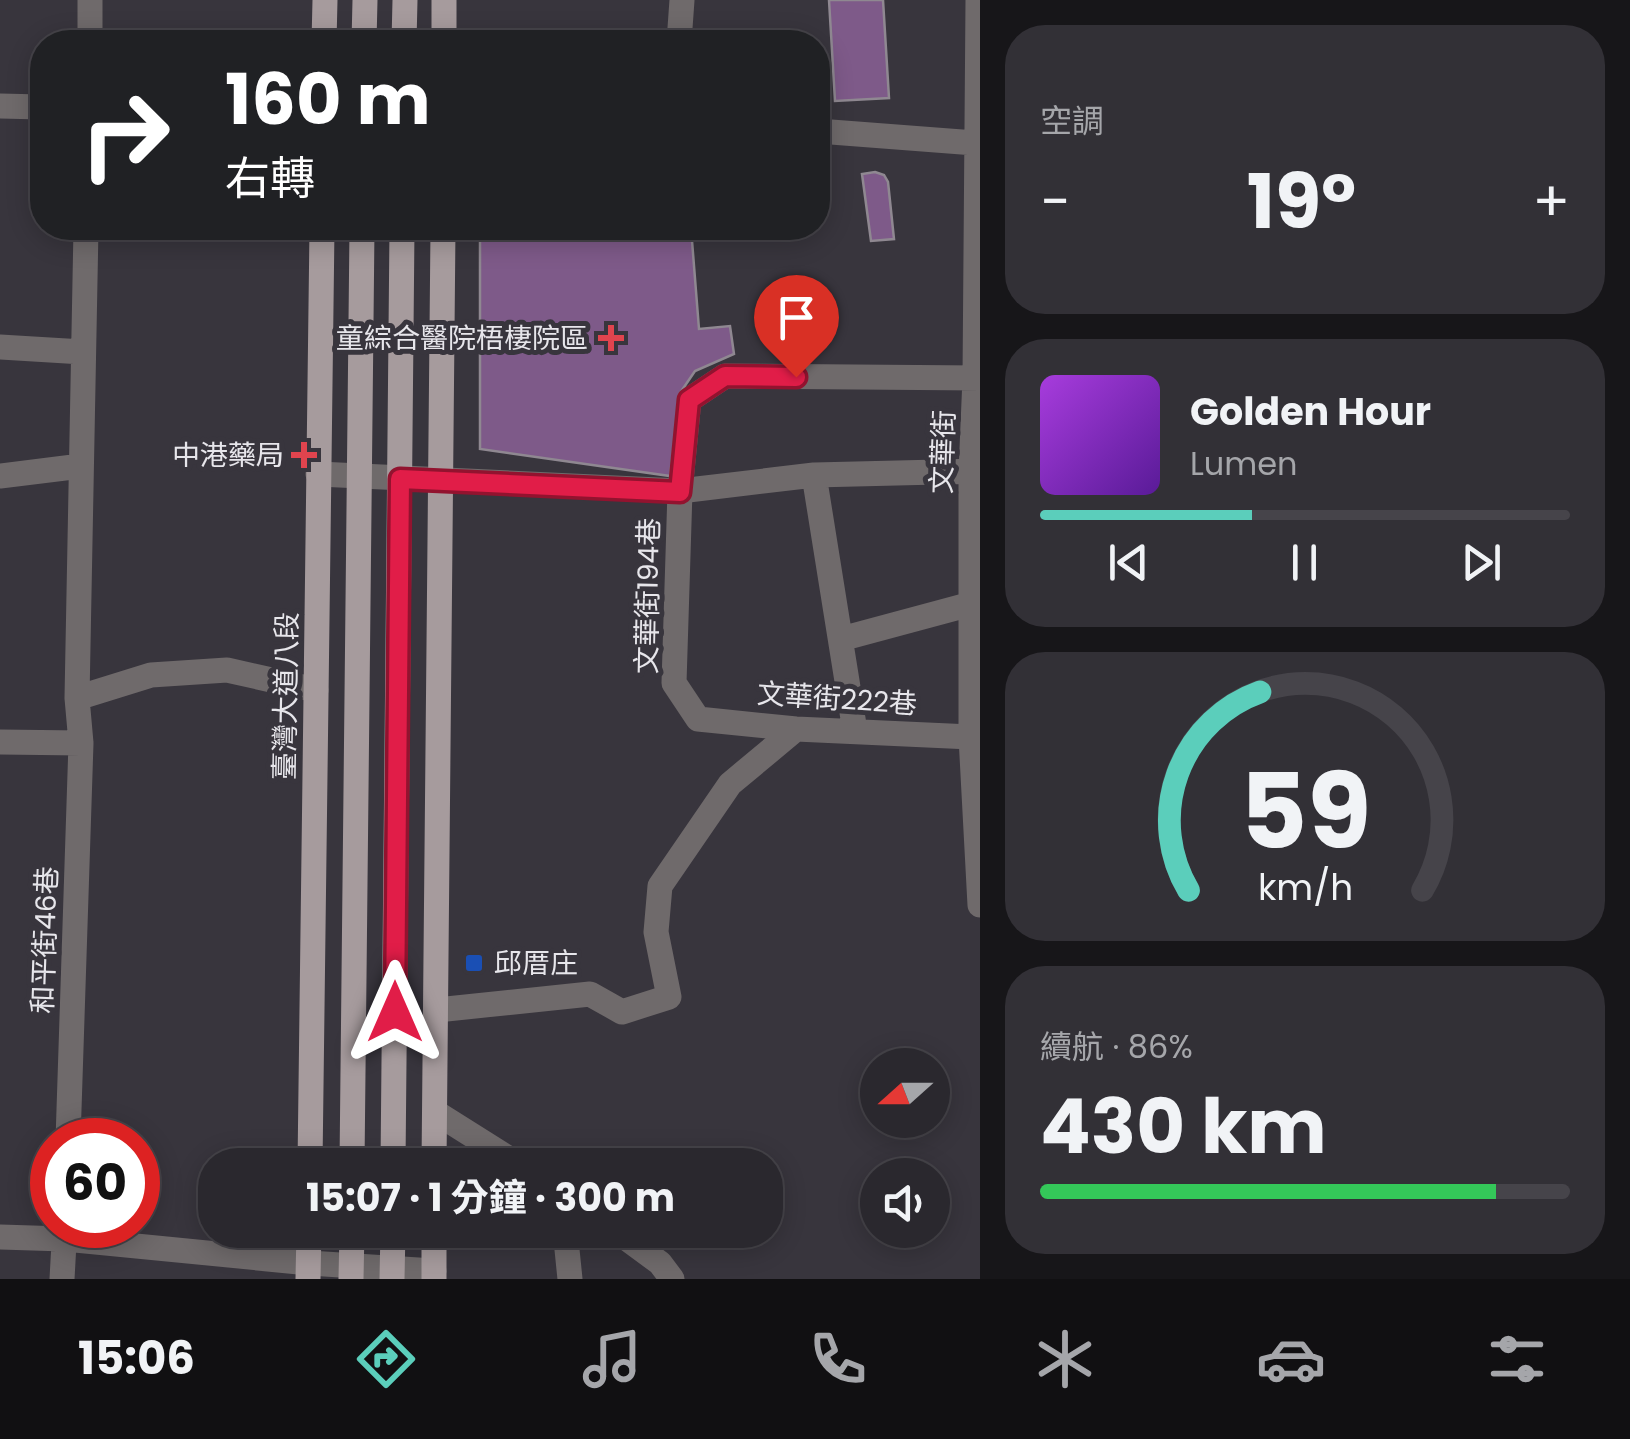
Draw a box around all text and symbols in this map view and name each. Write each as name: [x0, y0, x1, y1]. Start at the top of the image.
text: 160 m: [225, 50, 431, 149]
icon: right: [60, 70, 190, 200]
text: 空調: [1040, 98, 1104, 143]
text: 右轉: [225, 147, 315, 210]
text: 19°: [1247, 149, 1356, 254]
text: −: [1040, 163, 1070, 240]
text: +: [1532, 163, 1570, 240]
pin: [754, 275, 839, 378]
icon: arrive: [769, 290, 824, 345]
place label: 童綜合醫院梧棲院區: [336, 319, 588, 358]
marker: 童綜合醫院梧棲院區: [598, 325, 624, 351]
text: Golden Hour: [1190, 385, 1431, 438]
street label: 文華街: [922, 409, 964, 495]
place label: 中港藥局: [172, 436, 284, 475]
text: Lumen: [1190, 441, 1298, 486]
marker: 中港藥局: [293, 444, 315, 466]
street label: 文華街194巷: [627, 518, 669, 674]
icon: previous: [1101, 535, 1156, 590]
icon: pause: [1277, 535, 1332, 590]
icon: next: [1454, 535, 1509, 590]
street label: 臺灣大道八段: [265, 612, 307, 780]
street label: 文華街222巷: [756, 674, 918, 724]
text: 59: [1239, 739, 1371, 884]
text: km/h: [1257, 862, 1353, 913]
street label: 和平街46巷: [23, 866, 67, 1014]
place label: 邱厝庄: [494, 944, 578, 983]
marker: 邱厝庄: [463, 952, 485, 974]
position arrow: [343, 960, 447, 1064]
text: 續航 · 86%: [1040, 1024, 1193, 1069]
north arrow: [860, 1048, 950, 1138]
map controls: [860, 1048, 950, 1248]
text: 430 km: [1040, 1074, 1327, 1179]
speed limit sign: 60: [30, 1118, 160, 1248]
button: sound: [860, 1158, 950, 1248]
text: 15:07 · 1 分鐘 · 300 m: [306, 1171, 675, 1224]
icon: directions: [351, 1324, 421, 1394]
icon: music: [577, 1324, 647, 1394]
icon: phone: [803, 1324, 873, 1394]
icon: climate: [1030, 1324, 1100, 1394]
icon: car: [1256, 1324, 1326, 1394]
icon: filters: [1482, 1324, 1552, 1394]
text: 15:06: [78, 1327, 195, 1390]

